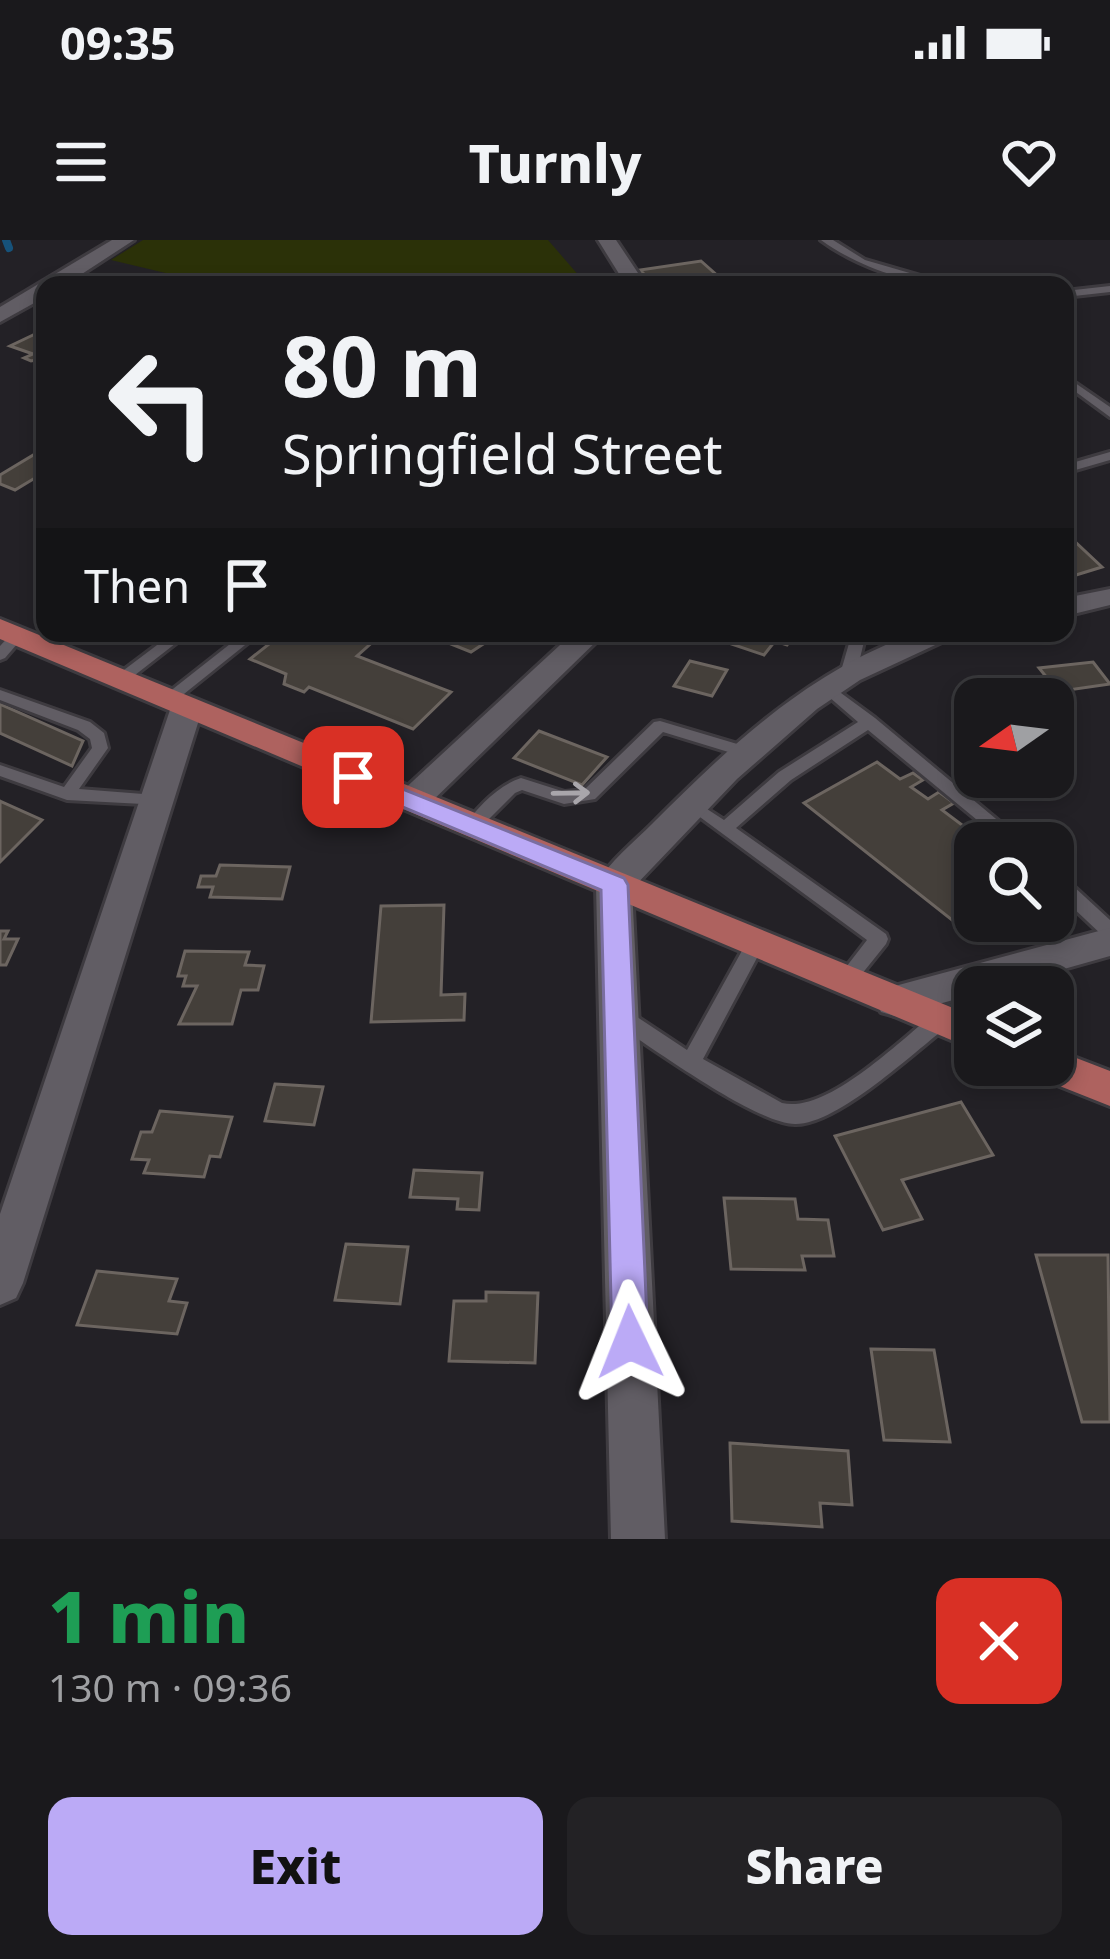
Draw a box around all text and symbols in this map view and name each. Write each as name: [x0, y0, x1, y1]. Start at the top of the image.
text: 09:35: [60, 12, 176, 73]
text: Turnly: [468, 125, 642, 199]
icon: menu: [48, 129, 114, 195]
icon: heart: [996, 129, 1062, 195]
text: 80 m: [282, 307, 482, 422]
icon: left: [84, 324, 240, 480]
text: Springfield Street: [282, 416, 723, 490]
icon: arrive: [214, 552, 280, 618]
text: Then: [84, 555, 190, 616]
north arrow: [954, 678, 1074, 798]
map controls: [954, 678, 1074, 1086]
pin: [302, 726, 404, 828]
icon: arrive: [320, 744, 386, 810]
one-way arrow: [551, 782, 590, 805]
button: search: [954, 822, 1074, 942]
button: layers: [954, 966, 1074, 1086]
position arrow: [567, 1279, 693, 1405]
text: 1 min: [48, 1566, 249, 1664]
button: close: [936, 1578, 1062, 1704]
text: 130 m · 09:36: [48, 1660, 292, 1713]
button: Exit: [48, 1797, 543, 1935]
button: Share: [567, 1797, 1062, 1935]

